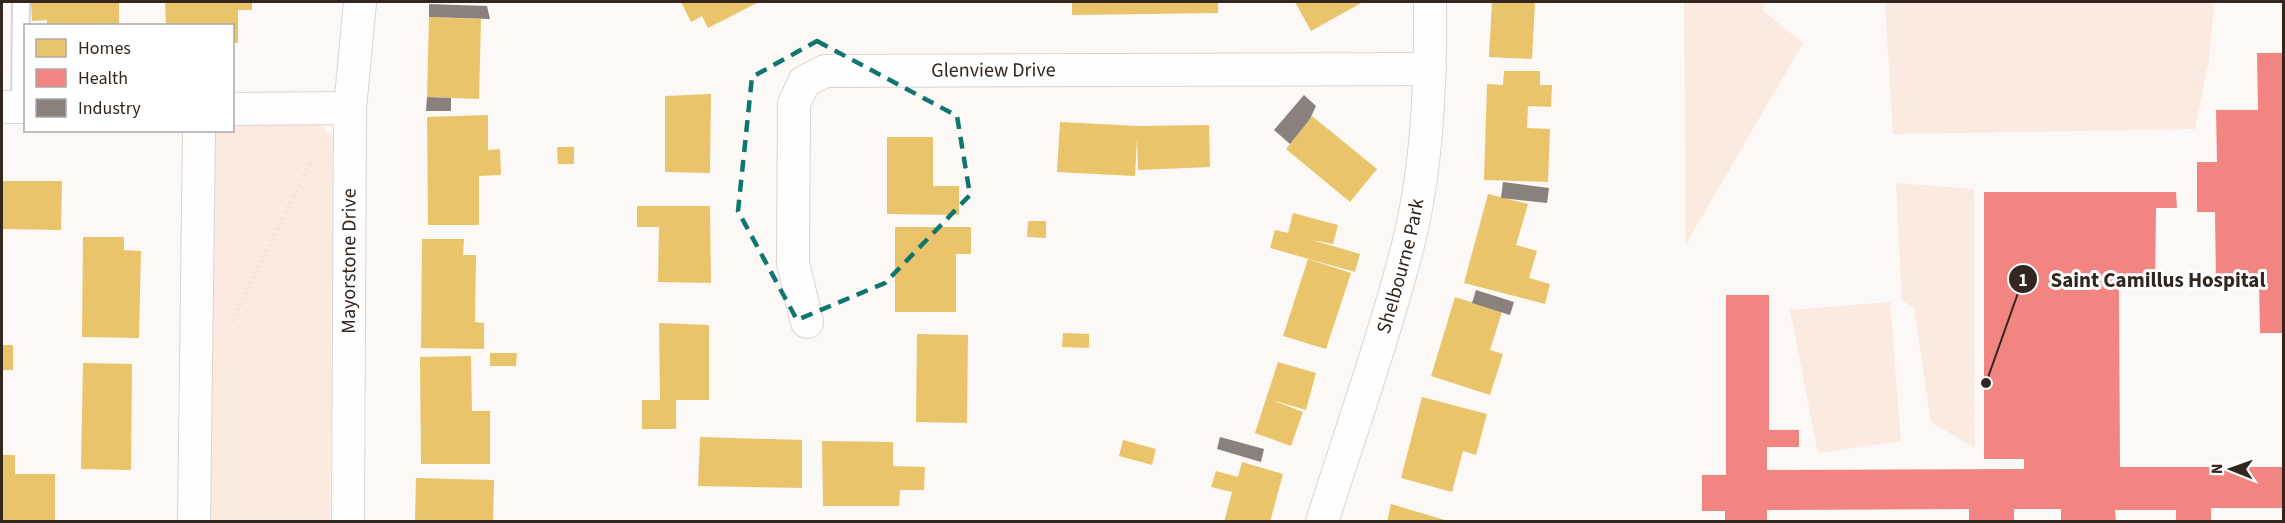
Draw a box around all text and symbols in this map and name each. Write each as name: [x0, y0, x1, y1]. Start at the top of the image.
legend: [24, 24, 234, 132]
text: Homes: [78, 36, 131, 61]
street label: Glenview Drive: [931, 56, 1056, 85]
text: Health: [78, 66, 128, 91]
text: Industry: [78, 96, 141, 121]
street label: Mayorstone Drive: [335, 188, 364, 334]
street label: Shelbourne Park: [1370, 196, 1431, 337]
callout: Saint Camillus Hospital: [2008, 260, 2277, 299]
text: Saint Camillus Hospital: [2051, 265, 2265, 295]
text: 1: [2018, 268, 2028, 293]
north arrow: [2201, 439, 2261, 499]
text: N: [2206, 463, 2228, 474]

